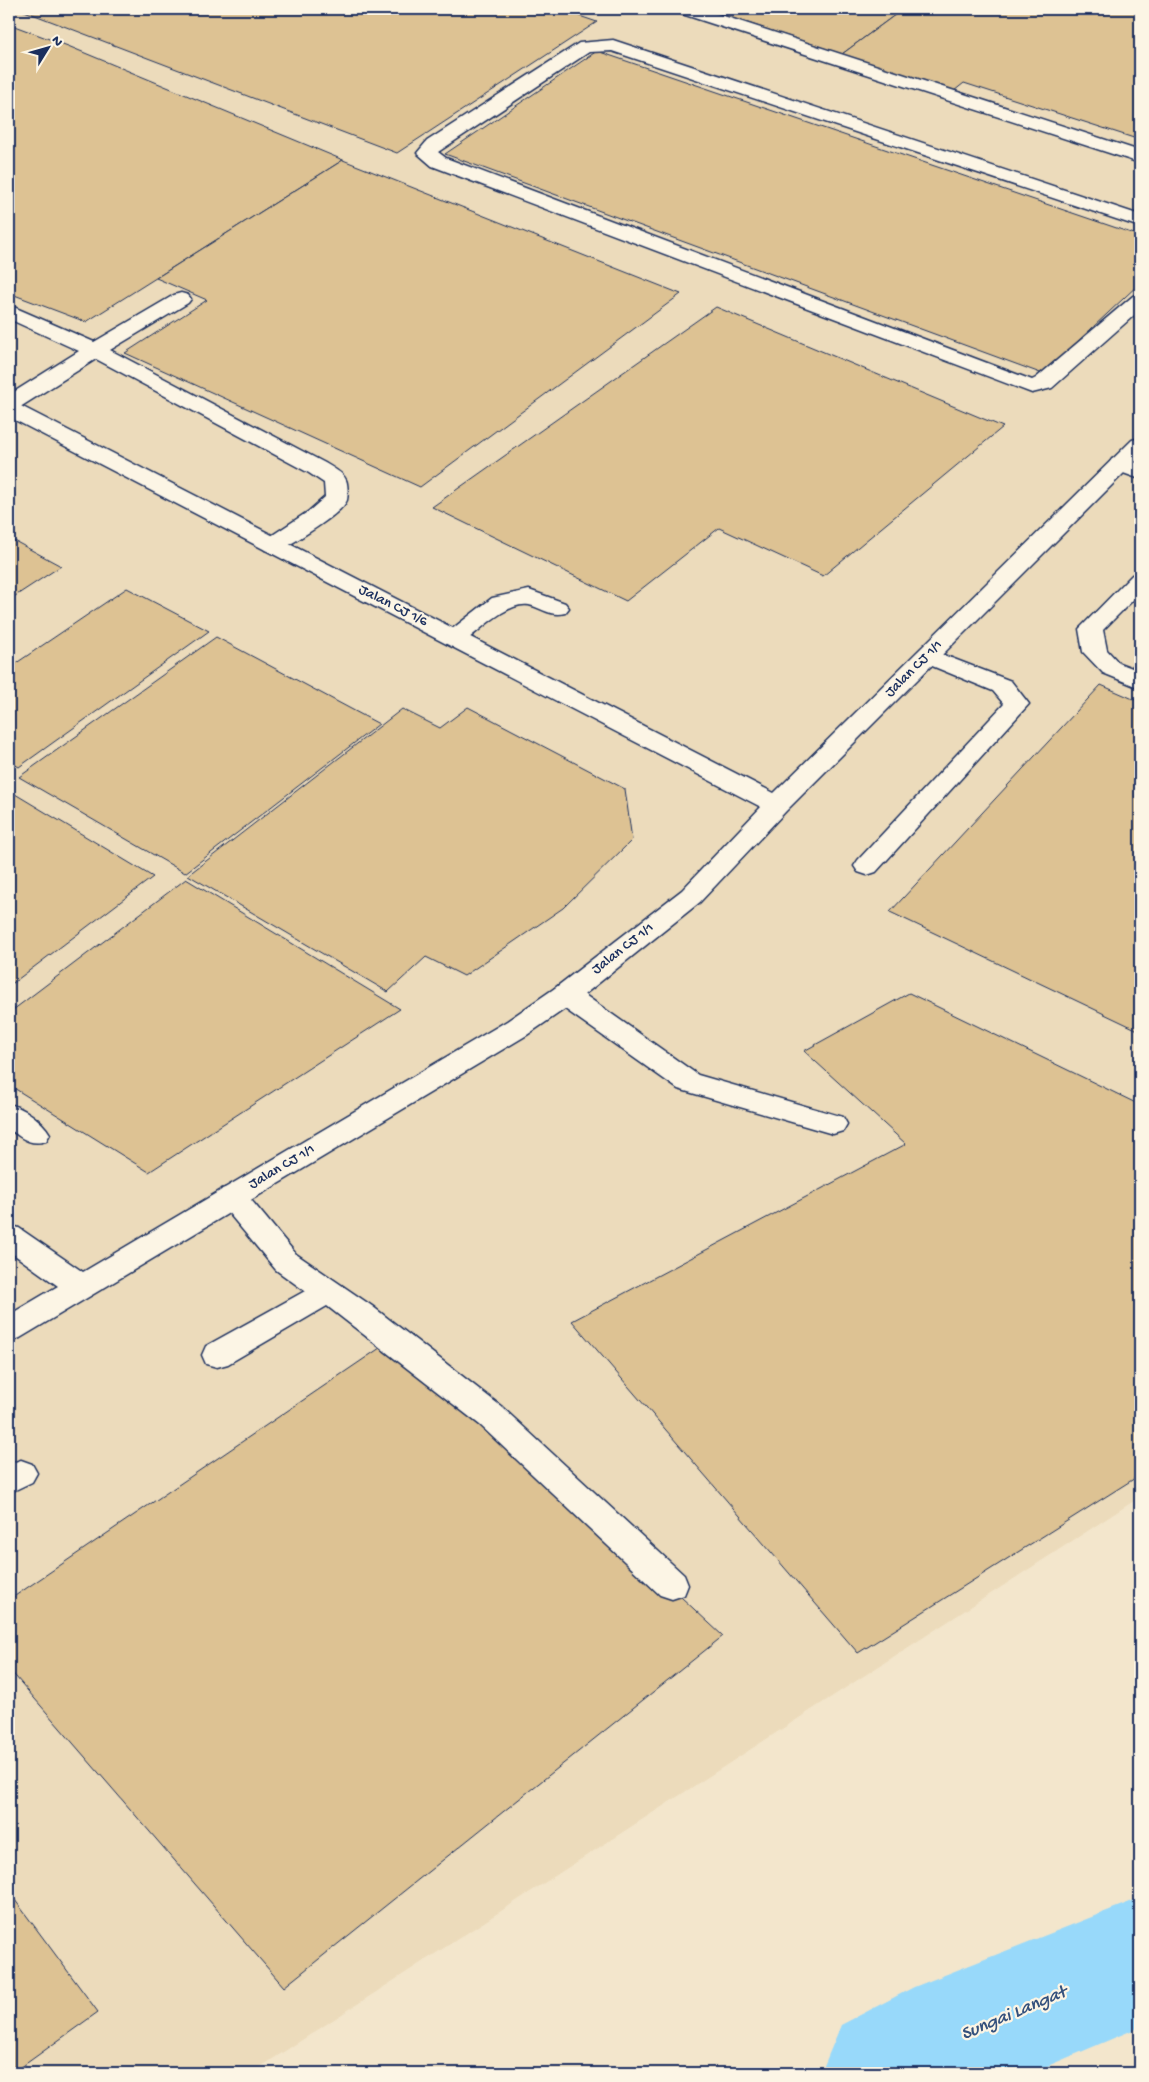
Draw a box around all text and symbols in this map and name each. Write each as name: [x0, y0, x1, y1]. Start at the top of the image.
north arrow: [22, 22, 72, 72]
text: N: [47, 33, 66, 50]
street label: Jalan CJ 1/6: [355, 581, 431, 631]
street label: Jalan CJ 1/1: [881, 636, 947, 702]
street label: Jalan CJ 1/1: [588, 919, 658, 979]
street label: Jalan CJ 1/1: [246, 1140, 318, 1194]
water label: Sungai Langat: [958, 1980, 1073, 2047]

